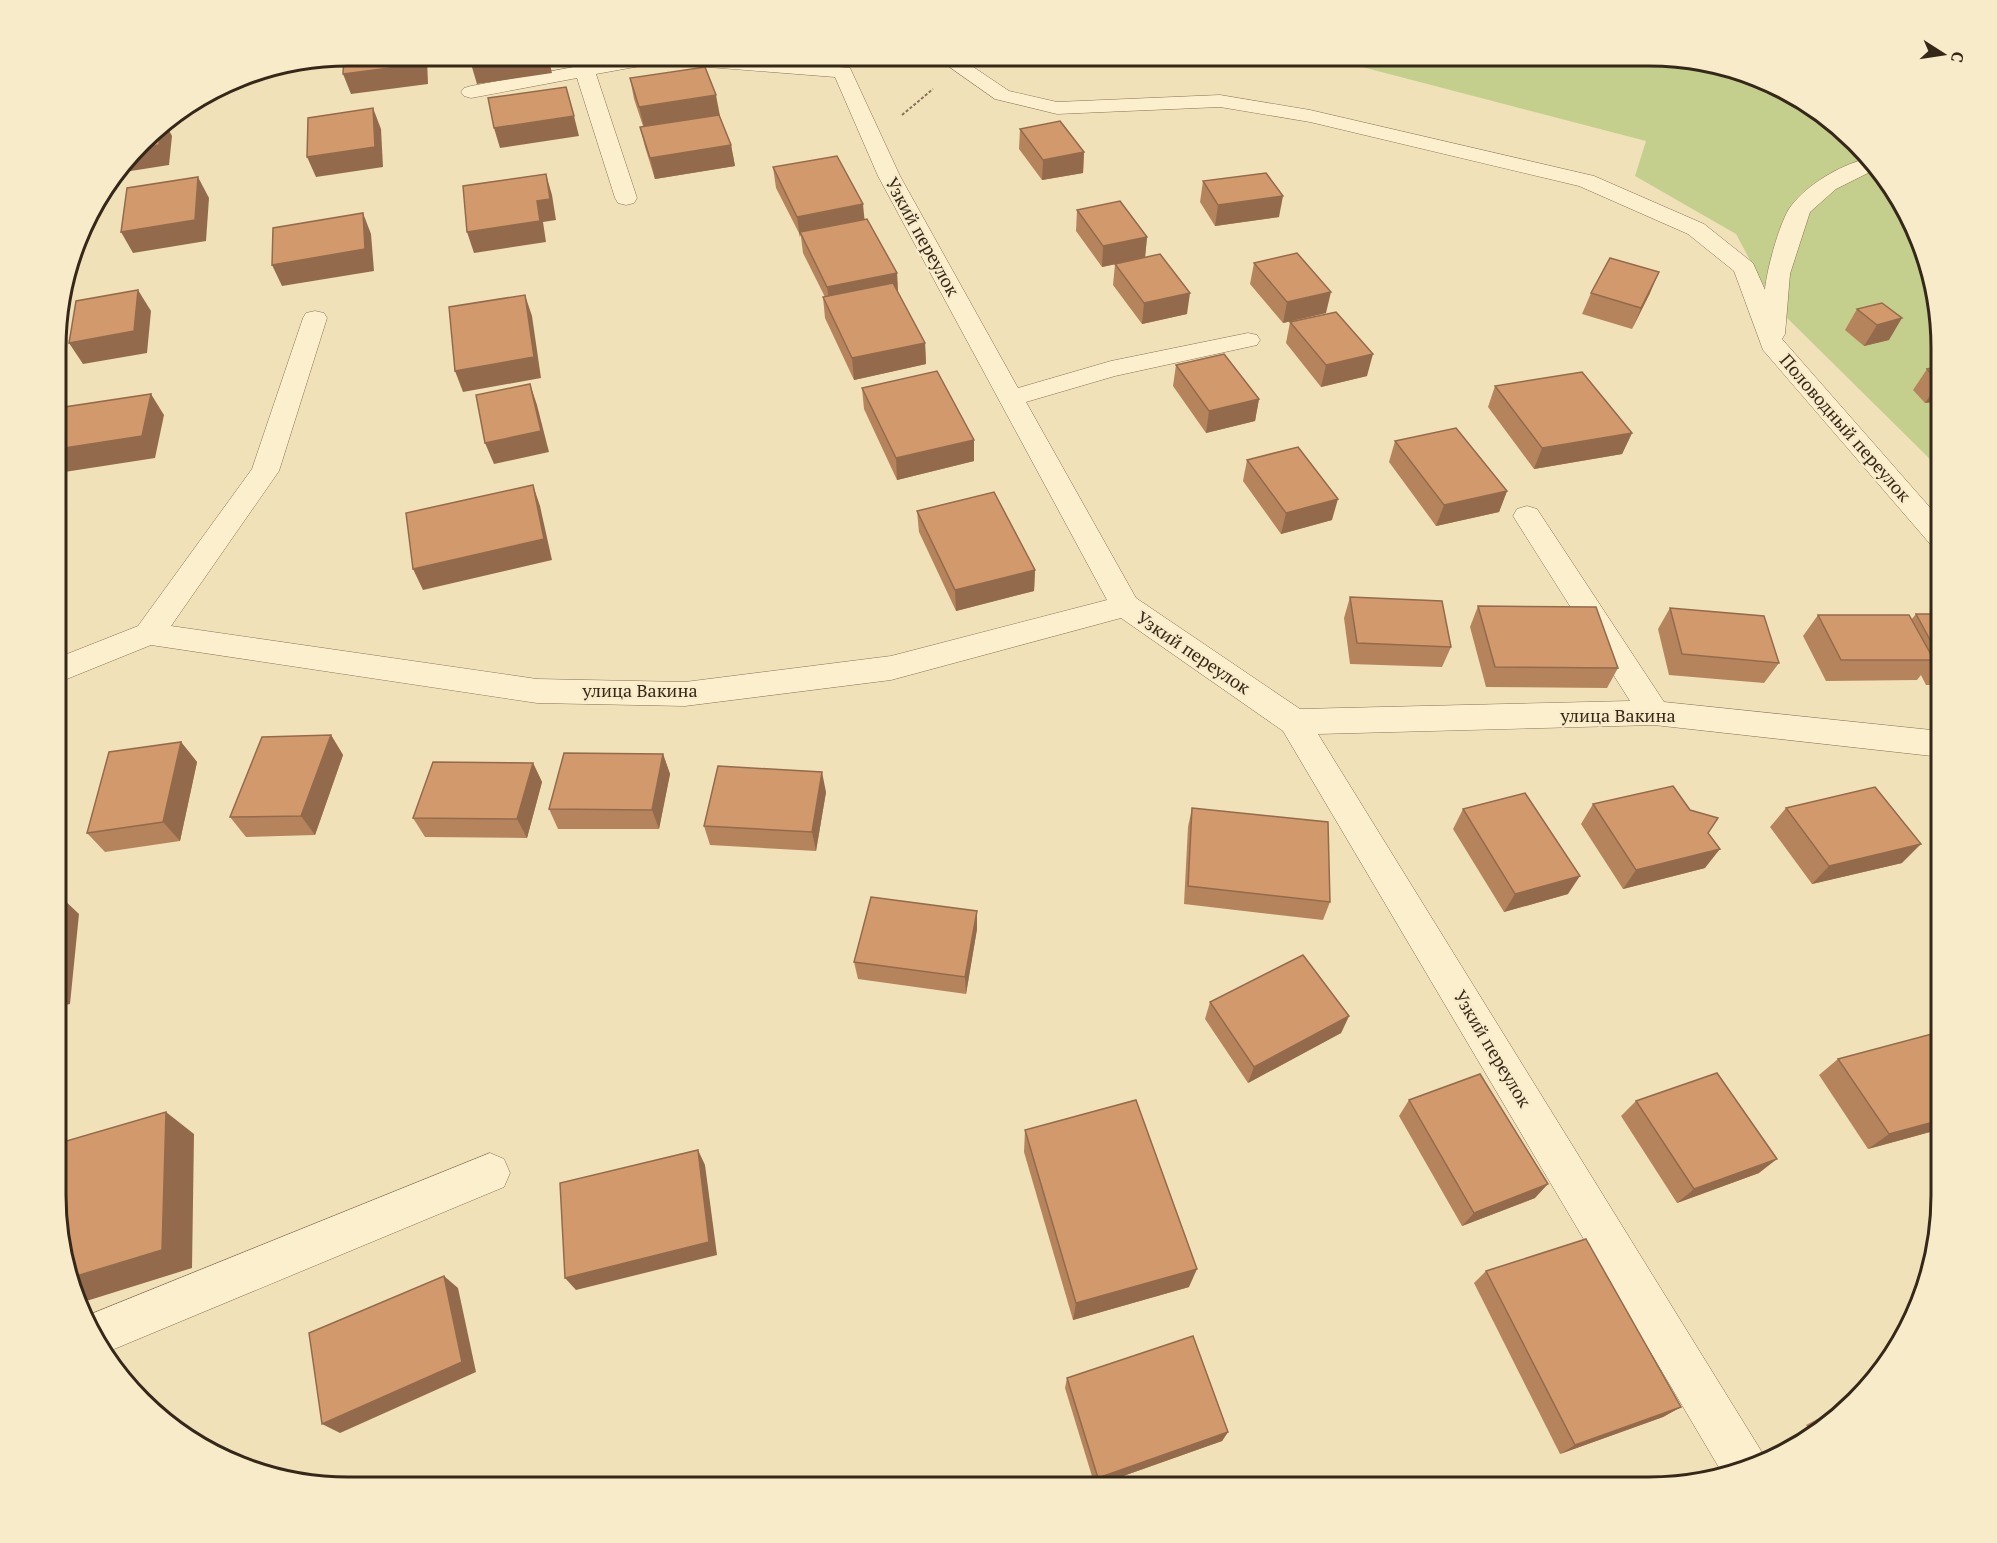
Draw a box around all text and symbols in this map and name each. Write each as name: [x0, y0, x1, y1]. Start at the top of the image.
north arrow: [1913, 24, 1973, 84]
text: С: [1946, 50, 1970, 65]
street label: Узкий переулок: [880, 173, 966, 300]
street label: Половодный переулок: [1775, 348, 1917, 507]
street label: Узкий переулок: [1132, 605, 1255, 699]
street label: улица Вакина: [581, 678, 698, 702]
street label: улица Вакина: [1559, 703, 1676, 727]
street label: Узкий переулок: [1448, 986, 1537, 1112]

